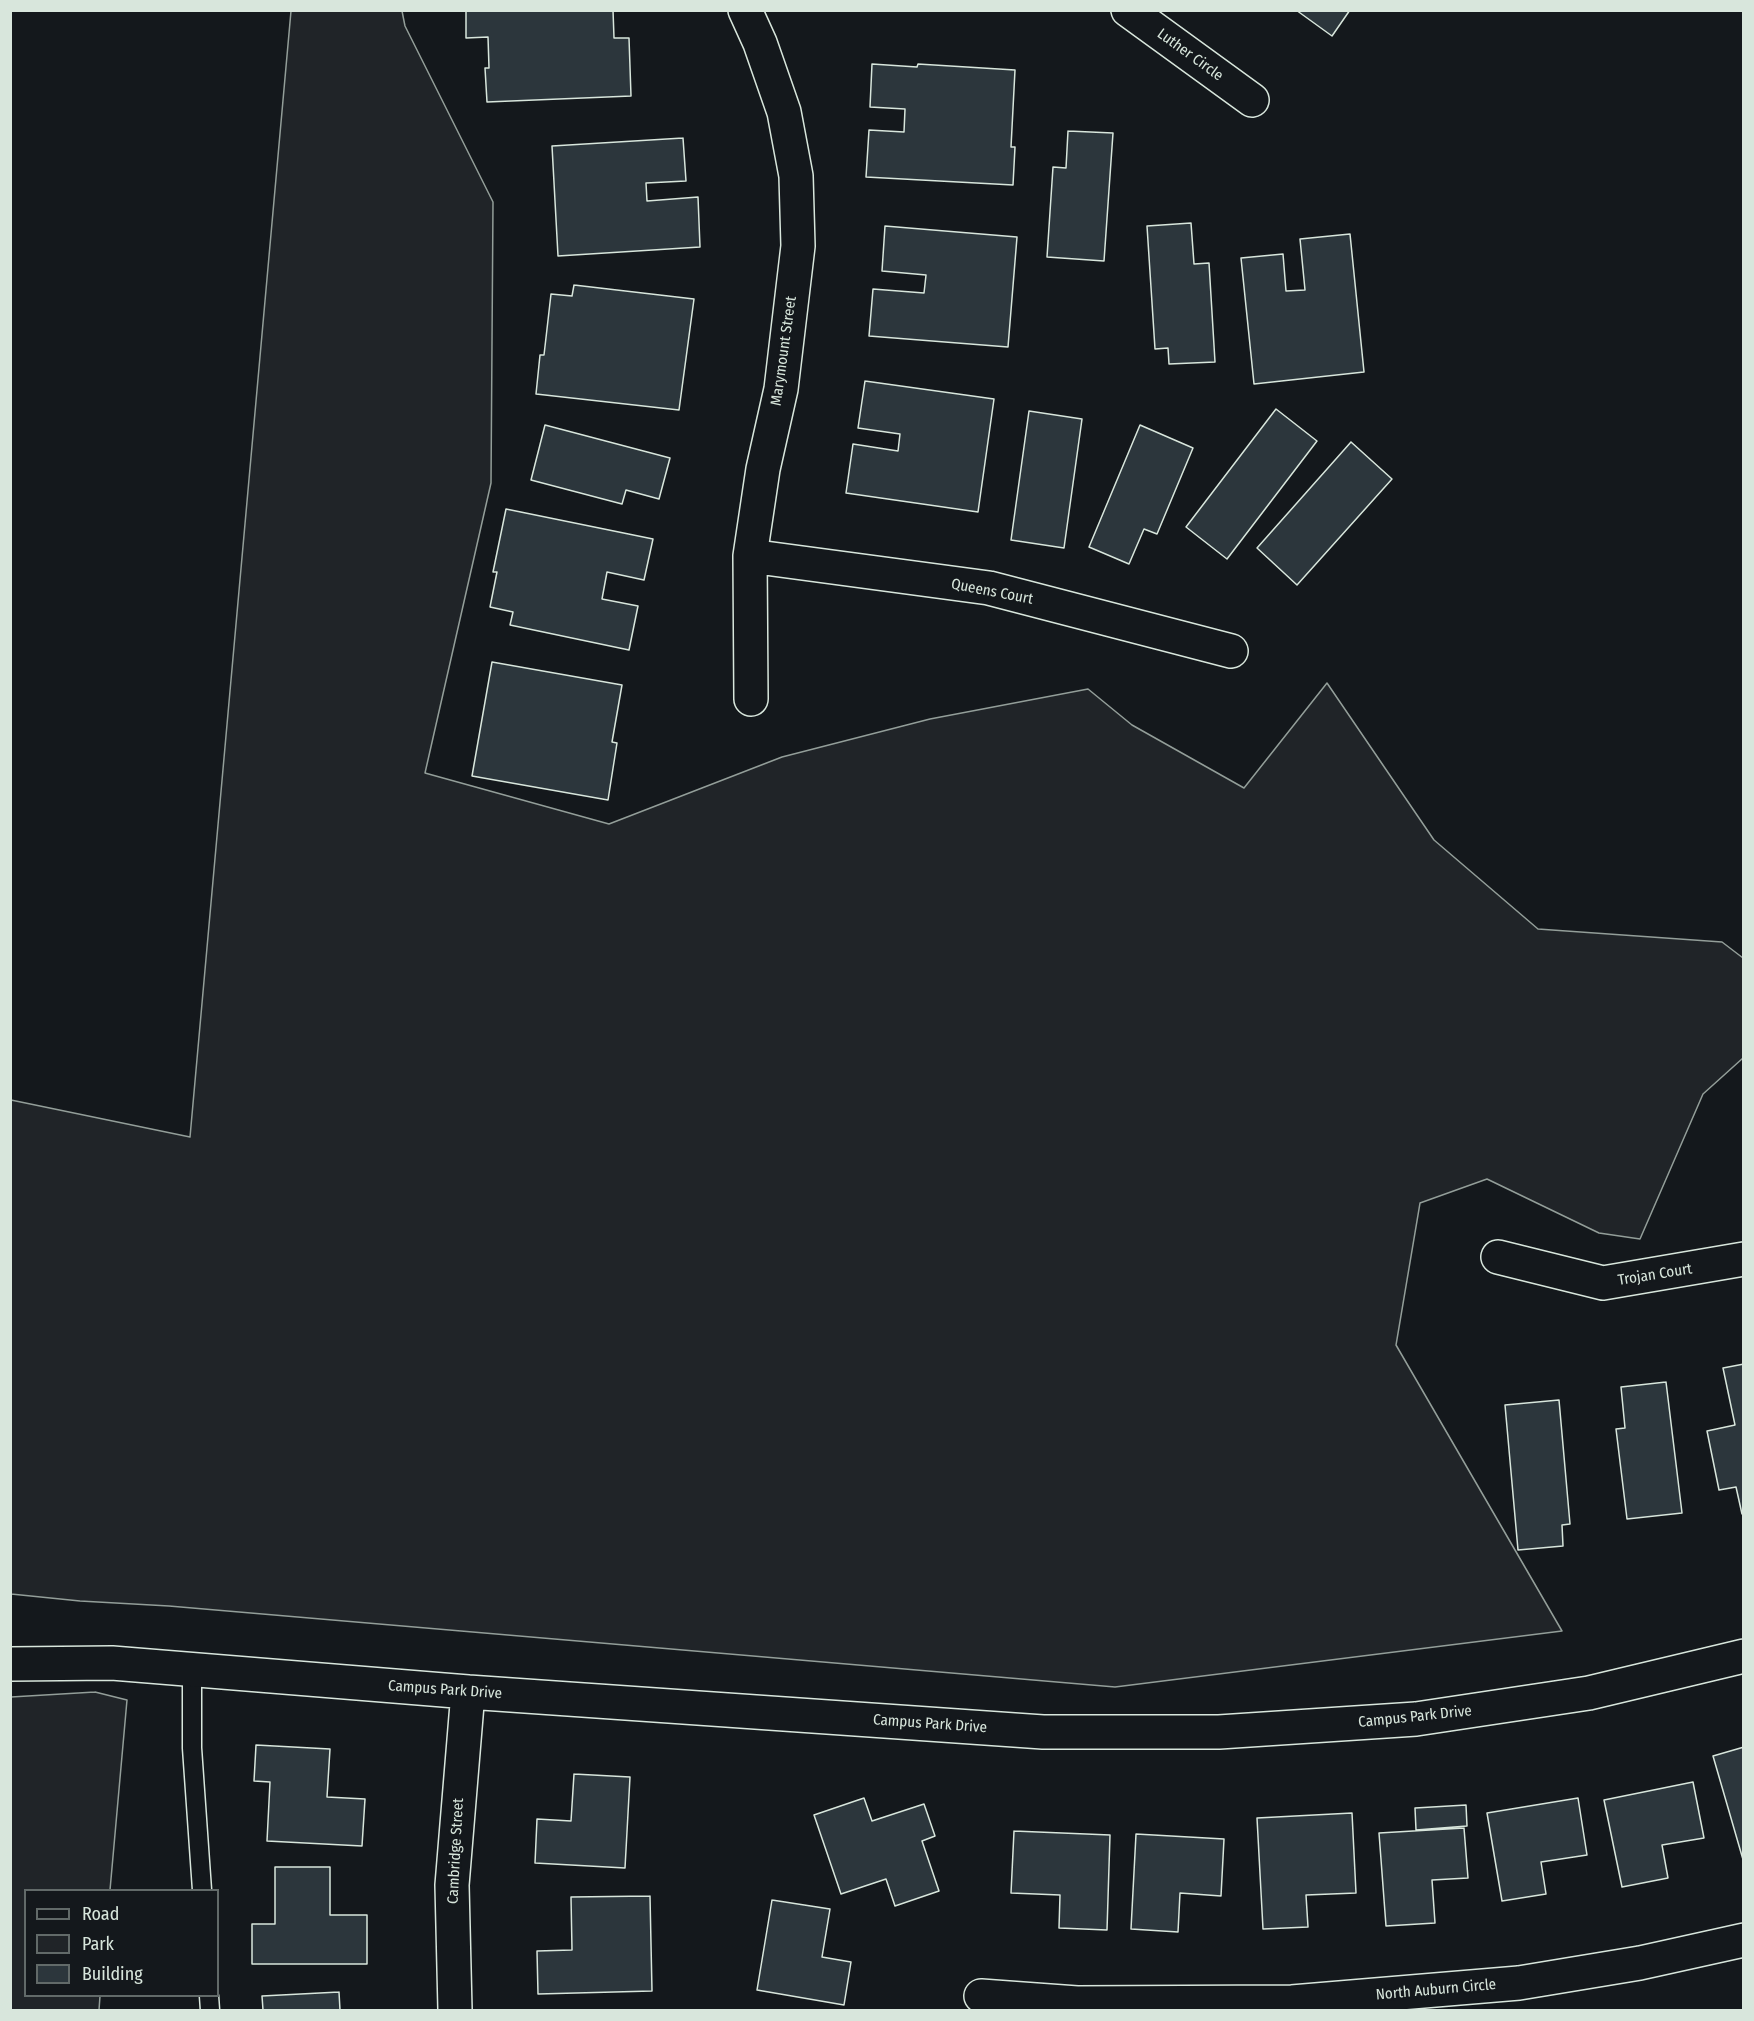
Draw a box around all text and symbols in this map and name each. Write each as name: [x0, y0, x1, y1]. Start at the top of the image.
street label: Luther Circle: [1153, 25, 1227, 85]
street label: Marymount Street: [767, 295, 801, 407]
street label: Queens Court: [949, 575, 1035, 609]
street label: Trojan Court: [1617, 1260, 1693, 1290]
street label: Campus Park Drive: [387, 1677, 503, 1703]
street label: Campus Park Drive: [1357, 1702, 1473, 1732]
street label: Campus Park Drive: [872, 1711, 988, 1737]
street label: Cambridge Street: [444, 1798, 468, 1904]
legend: [24, 1889, 219, 1997]
text: Road: [82, 1903, 119, 1925]
text: Park: [82, 1933, 114, 1955]
text: Building: [82, 1963, 143, 1985]
street label: North Auburn Circle: [1375, 1976, 1497, 2004]

